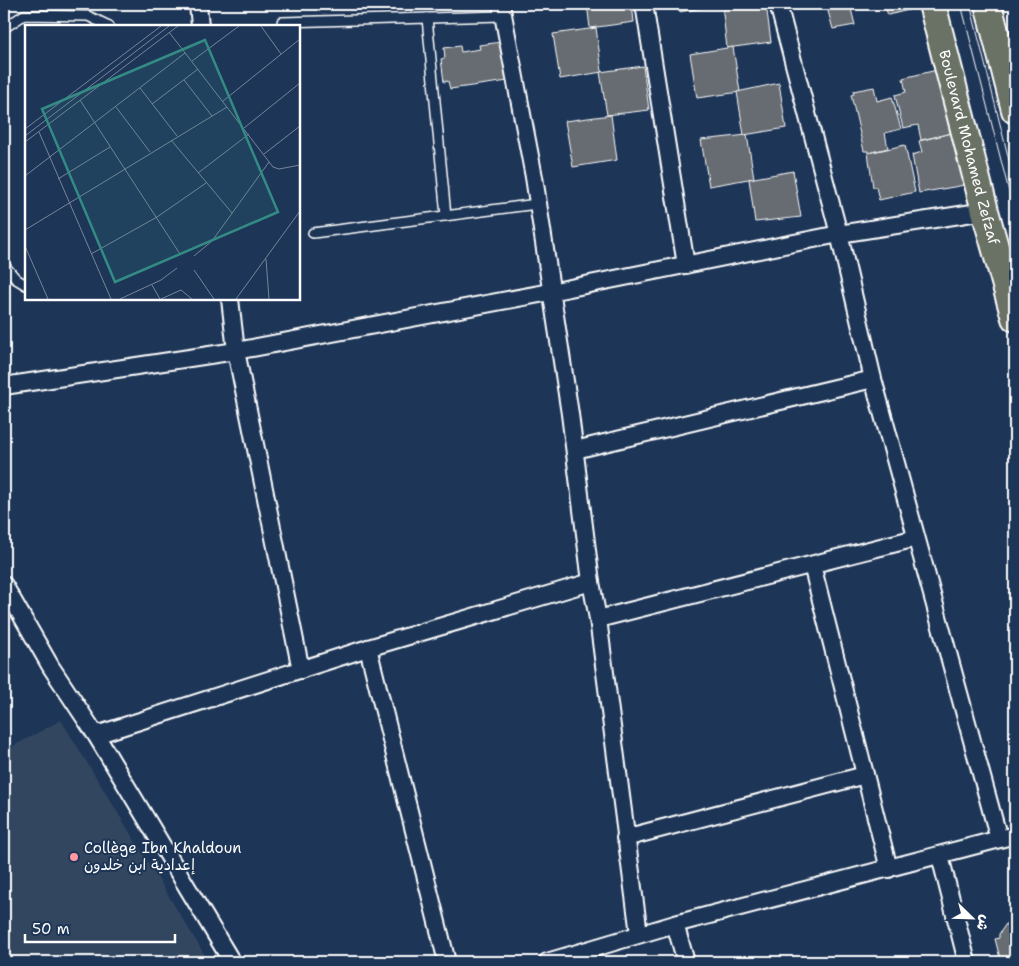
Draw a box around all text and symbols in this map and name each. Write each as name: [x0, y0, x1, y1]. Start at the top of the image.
inset map: [25, 25, 300, 300]
street label: Boulevard Mohamed Zefzaf: [934, 48, 1004, 247]
place label: Collège Ibn Khaldoun إعدادية ابن خلدون: [84, 838, 242, 875]
marker: Collège Ibn Khaldoun إعدادية ابن خلدون: [68, 851, 80, 863]
north arrow: [946, 894, 996, 944]
scale bar: [25, 911, 175, 943]
text: ش: [973, 912, 995, 934]
text: 50 m: [32, 919, 70, 939]

